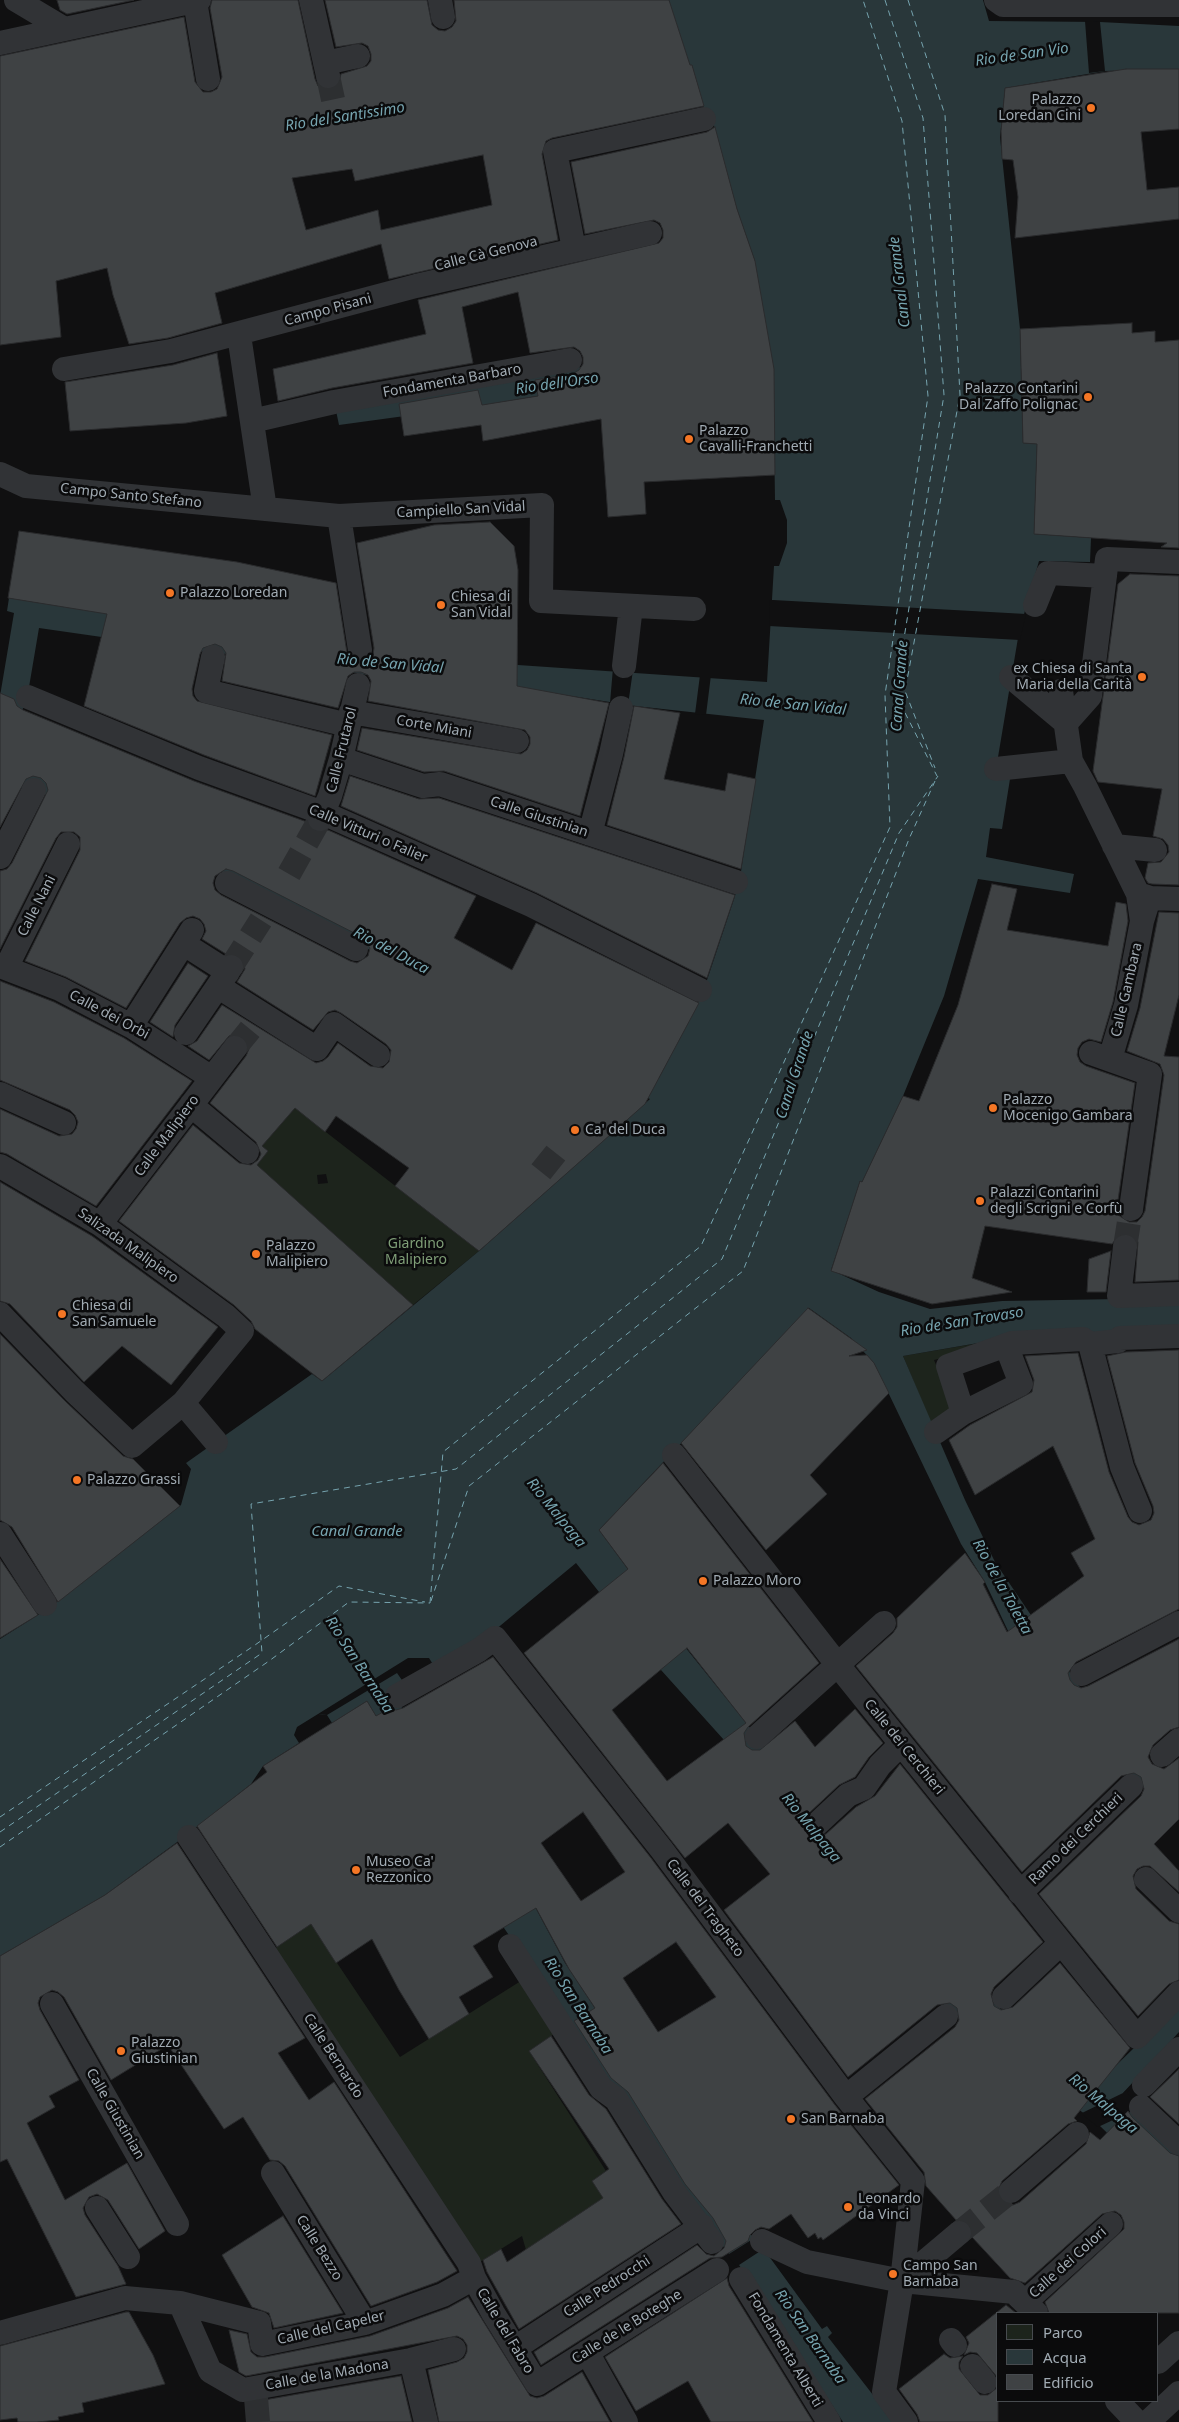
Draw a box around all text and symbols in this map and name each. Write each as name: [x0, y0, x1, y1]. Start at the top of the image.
water label: Rio de San Vio: [974, 40, 1070, 70]
place label: Palazzo Loredan Cini: [998, 92, 1081, 124]
water label: Rio del Santissimo: [284, 99, 406, 135]
marker: Palazzo Loredan Cini: [1085, 102, 1097, 114]
street label: Calle Cà Genova: [433, 233, 539, 275]
water label: Canal Grande: [885, 235, 915, 329]
street label: Campo Pisani: [283, 290, 373, 330]
street label: Fondamenta Barbaro: [382, 361, 522, 401]
water label: Rio dell'Orso: [514, 369, 600, 399]
place label: Palazzo Contarini Dal Zaffo Polignac: [959, 381, 1078, 414]
marker: Palazzo Contarini Dal Zaffo Polignac: [1082, 391, 1094, 403]
place label: Palazzo Cavalli-Franchetti: [699, 423, 812, 456]
marker: Palazzo Cavalli-Franchetti: [683, 433, 695, 445]
street label: Campo Santo Stefano: [59, 480, 203, 512]
street label: Campiello San Vidal: [396, 498, 526, 522]
place label: Palazzo Loredan: [180, 585, 287, 601]
marker: Palazzo Loredan: [164, 587, 176, 599]
place label: Chiesa di San Vidal: [451, 589, 511, 622]
marker: Chiesa di San Vidal: [435, 599, 447, 611]
water label: Canal Grande: [888, 640, 912, 732]
water label: Rio de San Vidal: [336, 650, 444, 678]
place label: ex Chiesa di Santa Maria della Carità: [1013, 661, 1132, 694]
marker: ex Chiesa di Santa Maria della Carità: [1136, 671, 1148, 683]
water label: Rio de San Vidal: [739, 690, 847, 720]
street label: Calle Frutarol: [323, 705, 361, 795]
street label: Corte Miani: [395, 712, 473, 742]
street label: Calle Giustinian: [488, 793, 590, 841]
street label: Calle Vitturi o Falier: [306, 801, 430, 867]
street label: Calle Nani: [14, 873, 60, 939]
water label: Rio del Duca: [350, 924, 432, 978]
street label: Calle Gambara: [1108, 941, 1146, 1039]
street label: Calle dei Orbi: [66, 987, 152, 1043]
water label: Canal Grande: [772, 1029, 818, 1121]
street label: Calle Malipiero: [131, 1092, 203, 1180]
place label: Palazzo Mocenigo Gambara: [1003, 1092, 1133, 1124]
marker: Palazzo Mocenigo Gambara: [987, 1102, 999, 1114]
place label: Ca' del Duca: [585, 1122, 666, 1138]
marker: Ca' del Duca: [569, 1124, 581, 1136]
place label: Palazzi Contarini degli Scrigni e Corfù: [990, 1185, 1122, 1218]
marker: Palazzi Contarini degli Scrigni e Corfù: [974, 1195, 986, 1207]
street label: Salizada Malipiero: [74, 1205, 182, 1287]
park label: Giardino Malipiero: [385, 1236, 447, 1268]
place label: Palazzo Malipiero: [266, 1238, 328, 1270]
marker: Palazzo Malipiero: [250, 1248, 262, 1260]
place label: Chiesa di San Samuele: [72, 1298, 157, 1330]
water label: Rio de San Trovaso: [899, 1303, 1025, 1341]
marker: Chiesa di San Samuele: [56, 1308, 68, 1320]
place label: Palazzo Grassi: [87, 1472, 181, 1488]
marker: Palazzo Grassi: [71, 1474, 83, 1486]
water label: Rio Malpaga: [523, 1475, 589, 1551]
water label: Canal Grande: [311, 1523, 403, 1541]
water label: Rio de la Toletta: [968, 1536, 1036, 1638]
place label: Palazzo Moro: [713, 1573, 801, 1589]
marker: Palazzo Moro: [697, 1575, 709, 1587]
water label: Rio San Barnaba: [321, 1613, 397, 1717]
street label: Calle dei Cerchieri: [860, 1696, 948, 1798]
water label: Rio Malpaga: [778, 1790, 844, 1866]
street label: Ramo dei Cerchieri: [1026, 1790, 1126, 1888]
place label: Museo Ca' Rezzonico: [366, 1854, 434, 1886]
street label: Calle del Tragheto: [663, 1856, 747, 1960]
marker: Museo Ca' Rezzonico: [350, 1864, 362, 1876]
water label: Rio San Barnaba: [540, 1954, 616, 2058]
street label: Calle Bernardo: [299, 2011, 367, 2101]
place label: Palazzo Giustinian: [131, 2035, 198, 2068]
marker: Palazzo Giustinian: [115, 2045, 127, 2057]
street label: Calle Giustinian: [82, 2066, 148, 2162]
water label: Rio Malpaga: [1065, 2070, 1141, 2138]
place label: San Barnaba: [801, 2111, 885, 2127]
marker: San Barnaba: [785, 2113, 797, 2125]
place label: Leonardo da Vinci: [858, 2191, 921, 2224]
marker: Leonardo da Vinci: [842, 2201, 854, 2213]
street label: Calle Bezzo: [292, 2212, 346, 2284]
street label: Calle dei Colori: [1026, 2224, 1110, 2302]
street label: Calle Pedrocchi: [560, 2253, 654, 2321]
place label: Campo San Barnaba: [903, 2258, 978, 2290]
marker: Campo San Barnaba: [887, 2268, 899, 2280]
street label: Calle del Fabro: [473, 2285, 537, 2377]
street label: Calle de le Boteghe: [569, 2286, 685, 2368]
water label: Rio San Barnaba: [771, 2286, 849, 2388]
street label: Fondamenta Alberti: [744, 2290, 826, 2410]
street label: Calle del Capeler: [276, 2307, 386, 2349]
legend: [996, 2312, 1159, 2402]
text: Parco: [1043, 2322, 1083, 2342]
text: Acqua: [1043, 2347, 1087, 2367]
street label: Calle de la Madona: [264, 2356, 390, 2394]
text: Edificio: [1043, 2372, 1094, 2392]

